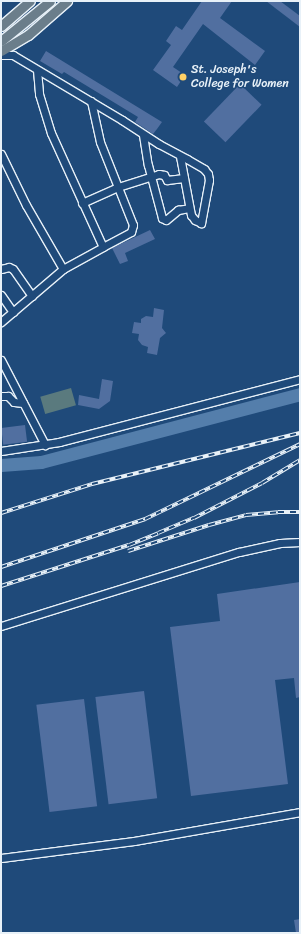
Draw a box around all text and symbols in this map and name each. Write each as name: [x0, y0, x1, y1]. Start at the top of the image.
place label: St. Joseph's College for Women: [191, 63, 289, 91]
marker: St. Joseph's College for Women: [178, 72, 188, 82]

